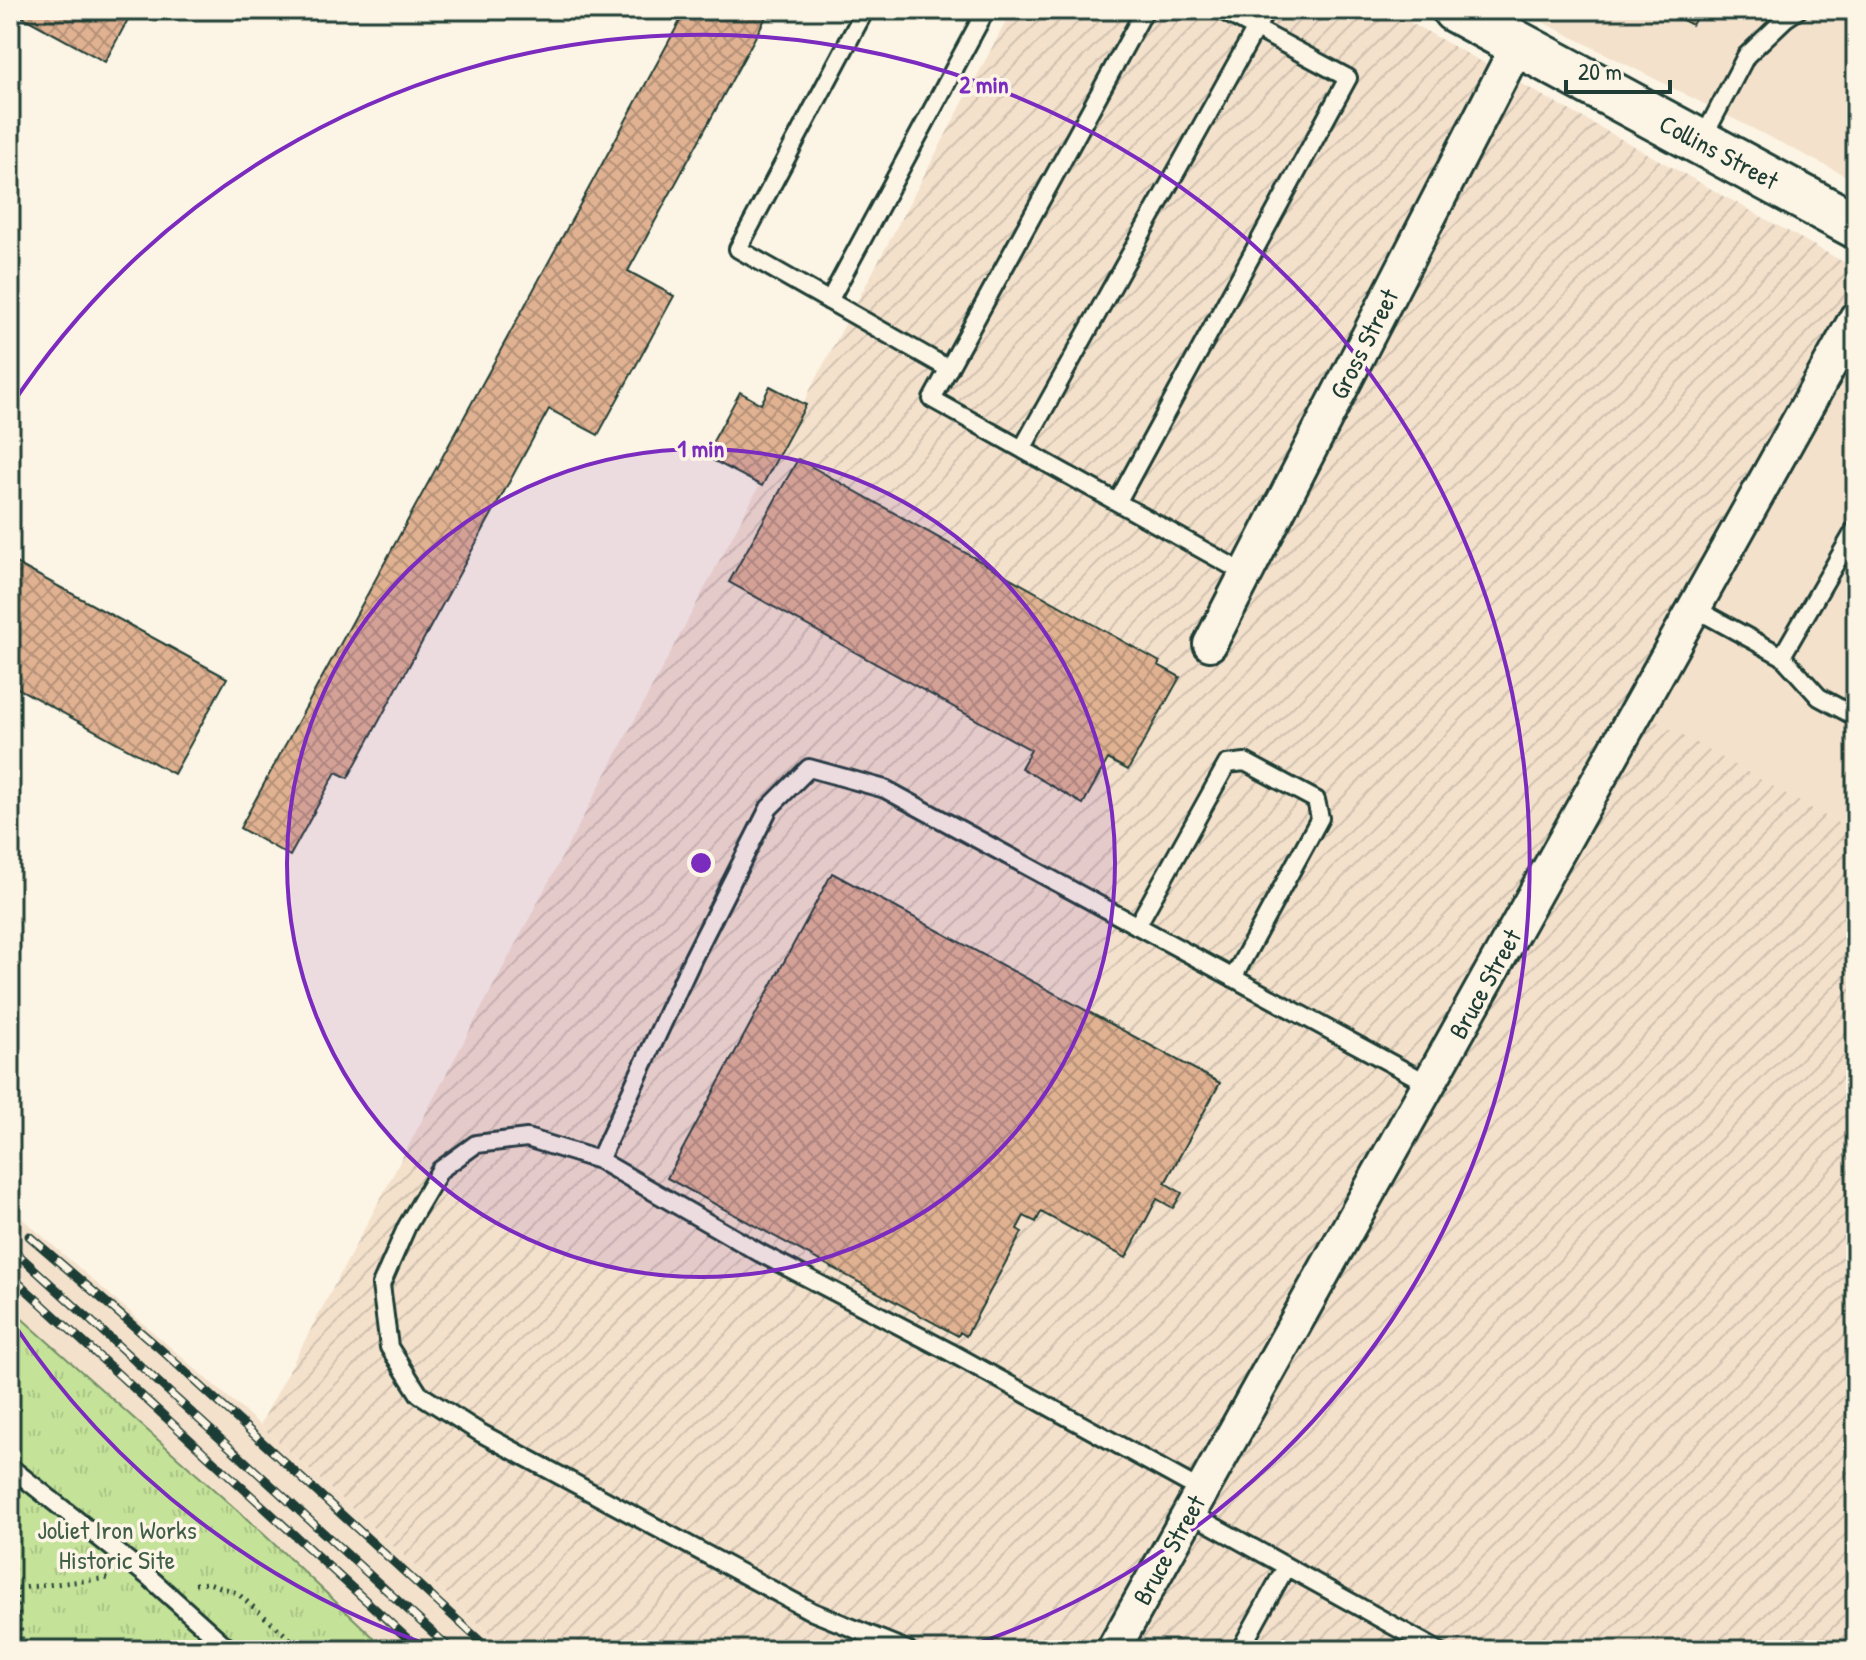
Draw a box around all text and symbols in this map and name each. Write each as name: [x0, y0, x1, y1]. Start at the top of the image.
scale bar: [1566, 44, 1670, 94]
text: 20 m: [1578, 55, 1622, 87]
text: 2 min: [959, 68, 1009, 100]
street label: Collins Street: [1654, 106, 1786, 198]
street label: Gross Street: [1321, 282, 1407, 405]
text: 1 min: [678, 432, 725, 464]
centre of rings: [687, 849, 715, 877]
street label: Bruce Street: [1440, 922, 1530, 1045]
street label: Bruce Street: [1124, 1488, 1214, 1611]
park label: Joliet Iron Works Historic Site: [37, 1512, 197, 1577]

